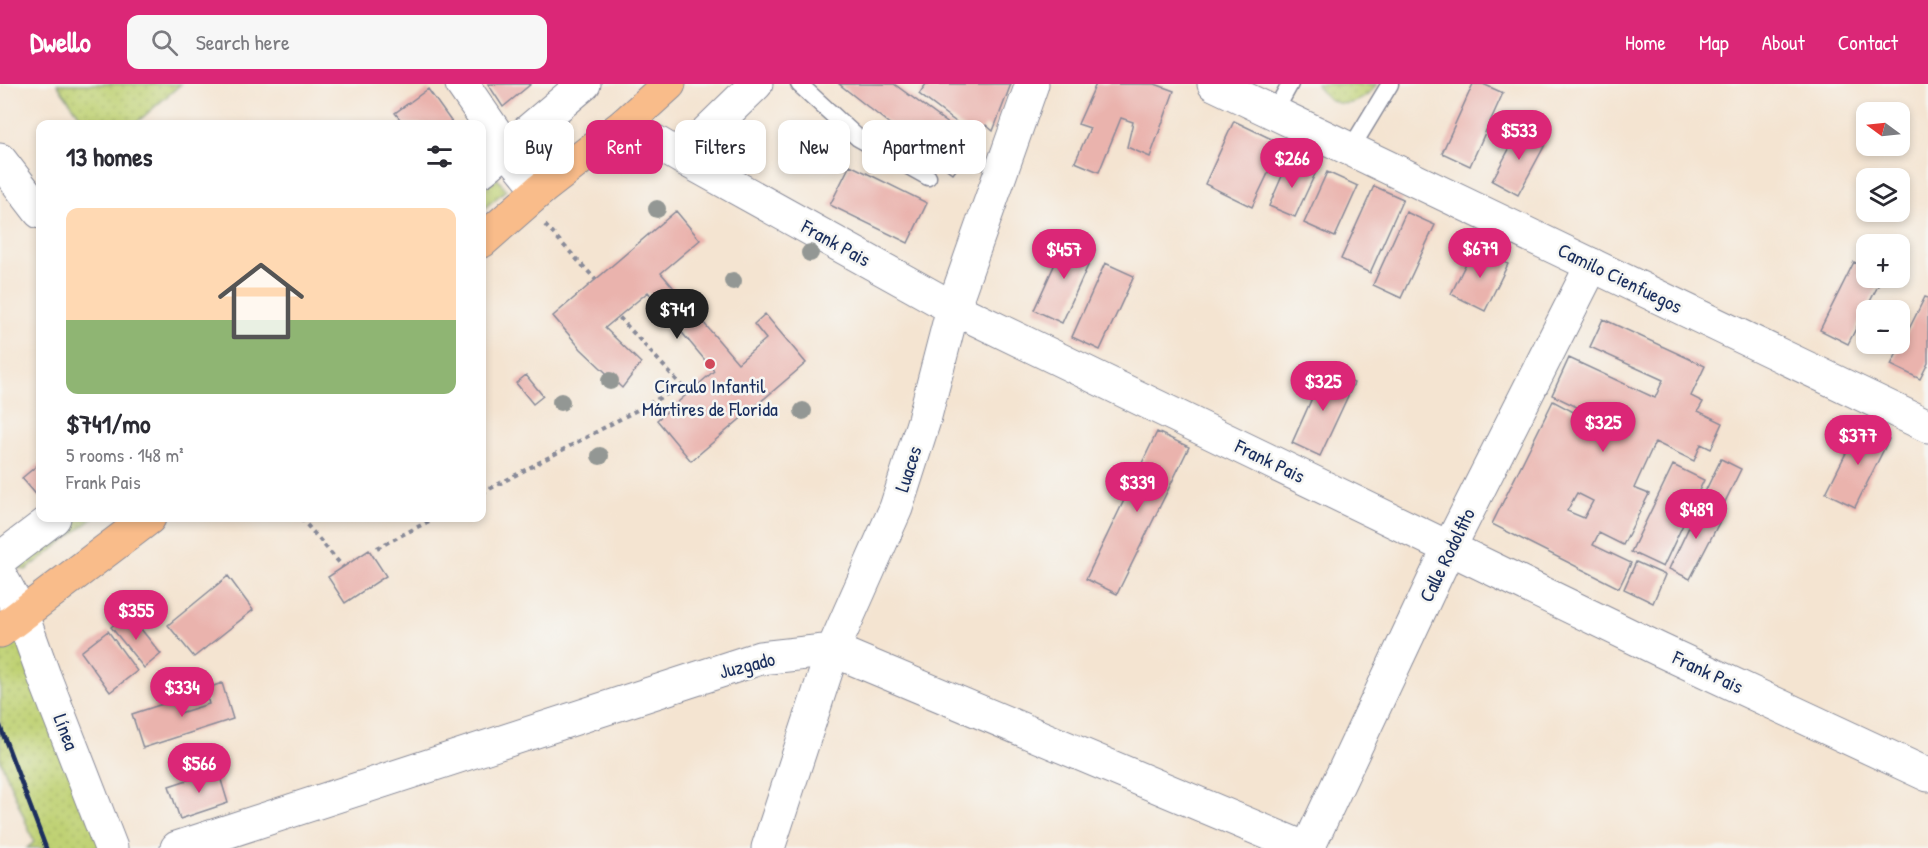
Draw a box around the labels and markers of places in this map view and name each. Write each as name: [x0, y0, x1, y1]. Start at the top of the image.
pin: $533: [1483, 110, 1555, 161]
pin: $266: [1256, 138, 1328, 189]
pin: $679: [1444, 228, 1516, 279]
pin: $457: [1028, 229, 1100, 280]
pin: $741: [641, 289, 713, 340]
marker: Círculo Infantil Mártires de Florida: [703, 357, 717, 371]
pin: $325: [1287, 361, 1359, 412]
place label: Círculo Infantil Mártires de Florida: [642, 372, 778, 422]
pin: $325: [1567, 402, 1639, 453]
pin: $377: [1822, 415, 1894, 466]
pin: $339: [1101, 462, 1173, 513]
pin: $489: [1660, 489, 1732, 540]
pin: $355: [100, 590, 172, 641]
pin: $334: [146, 667, 218, 718]
pin: $566: [163, 743, 235, 794]

